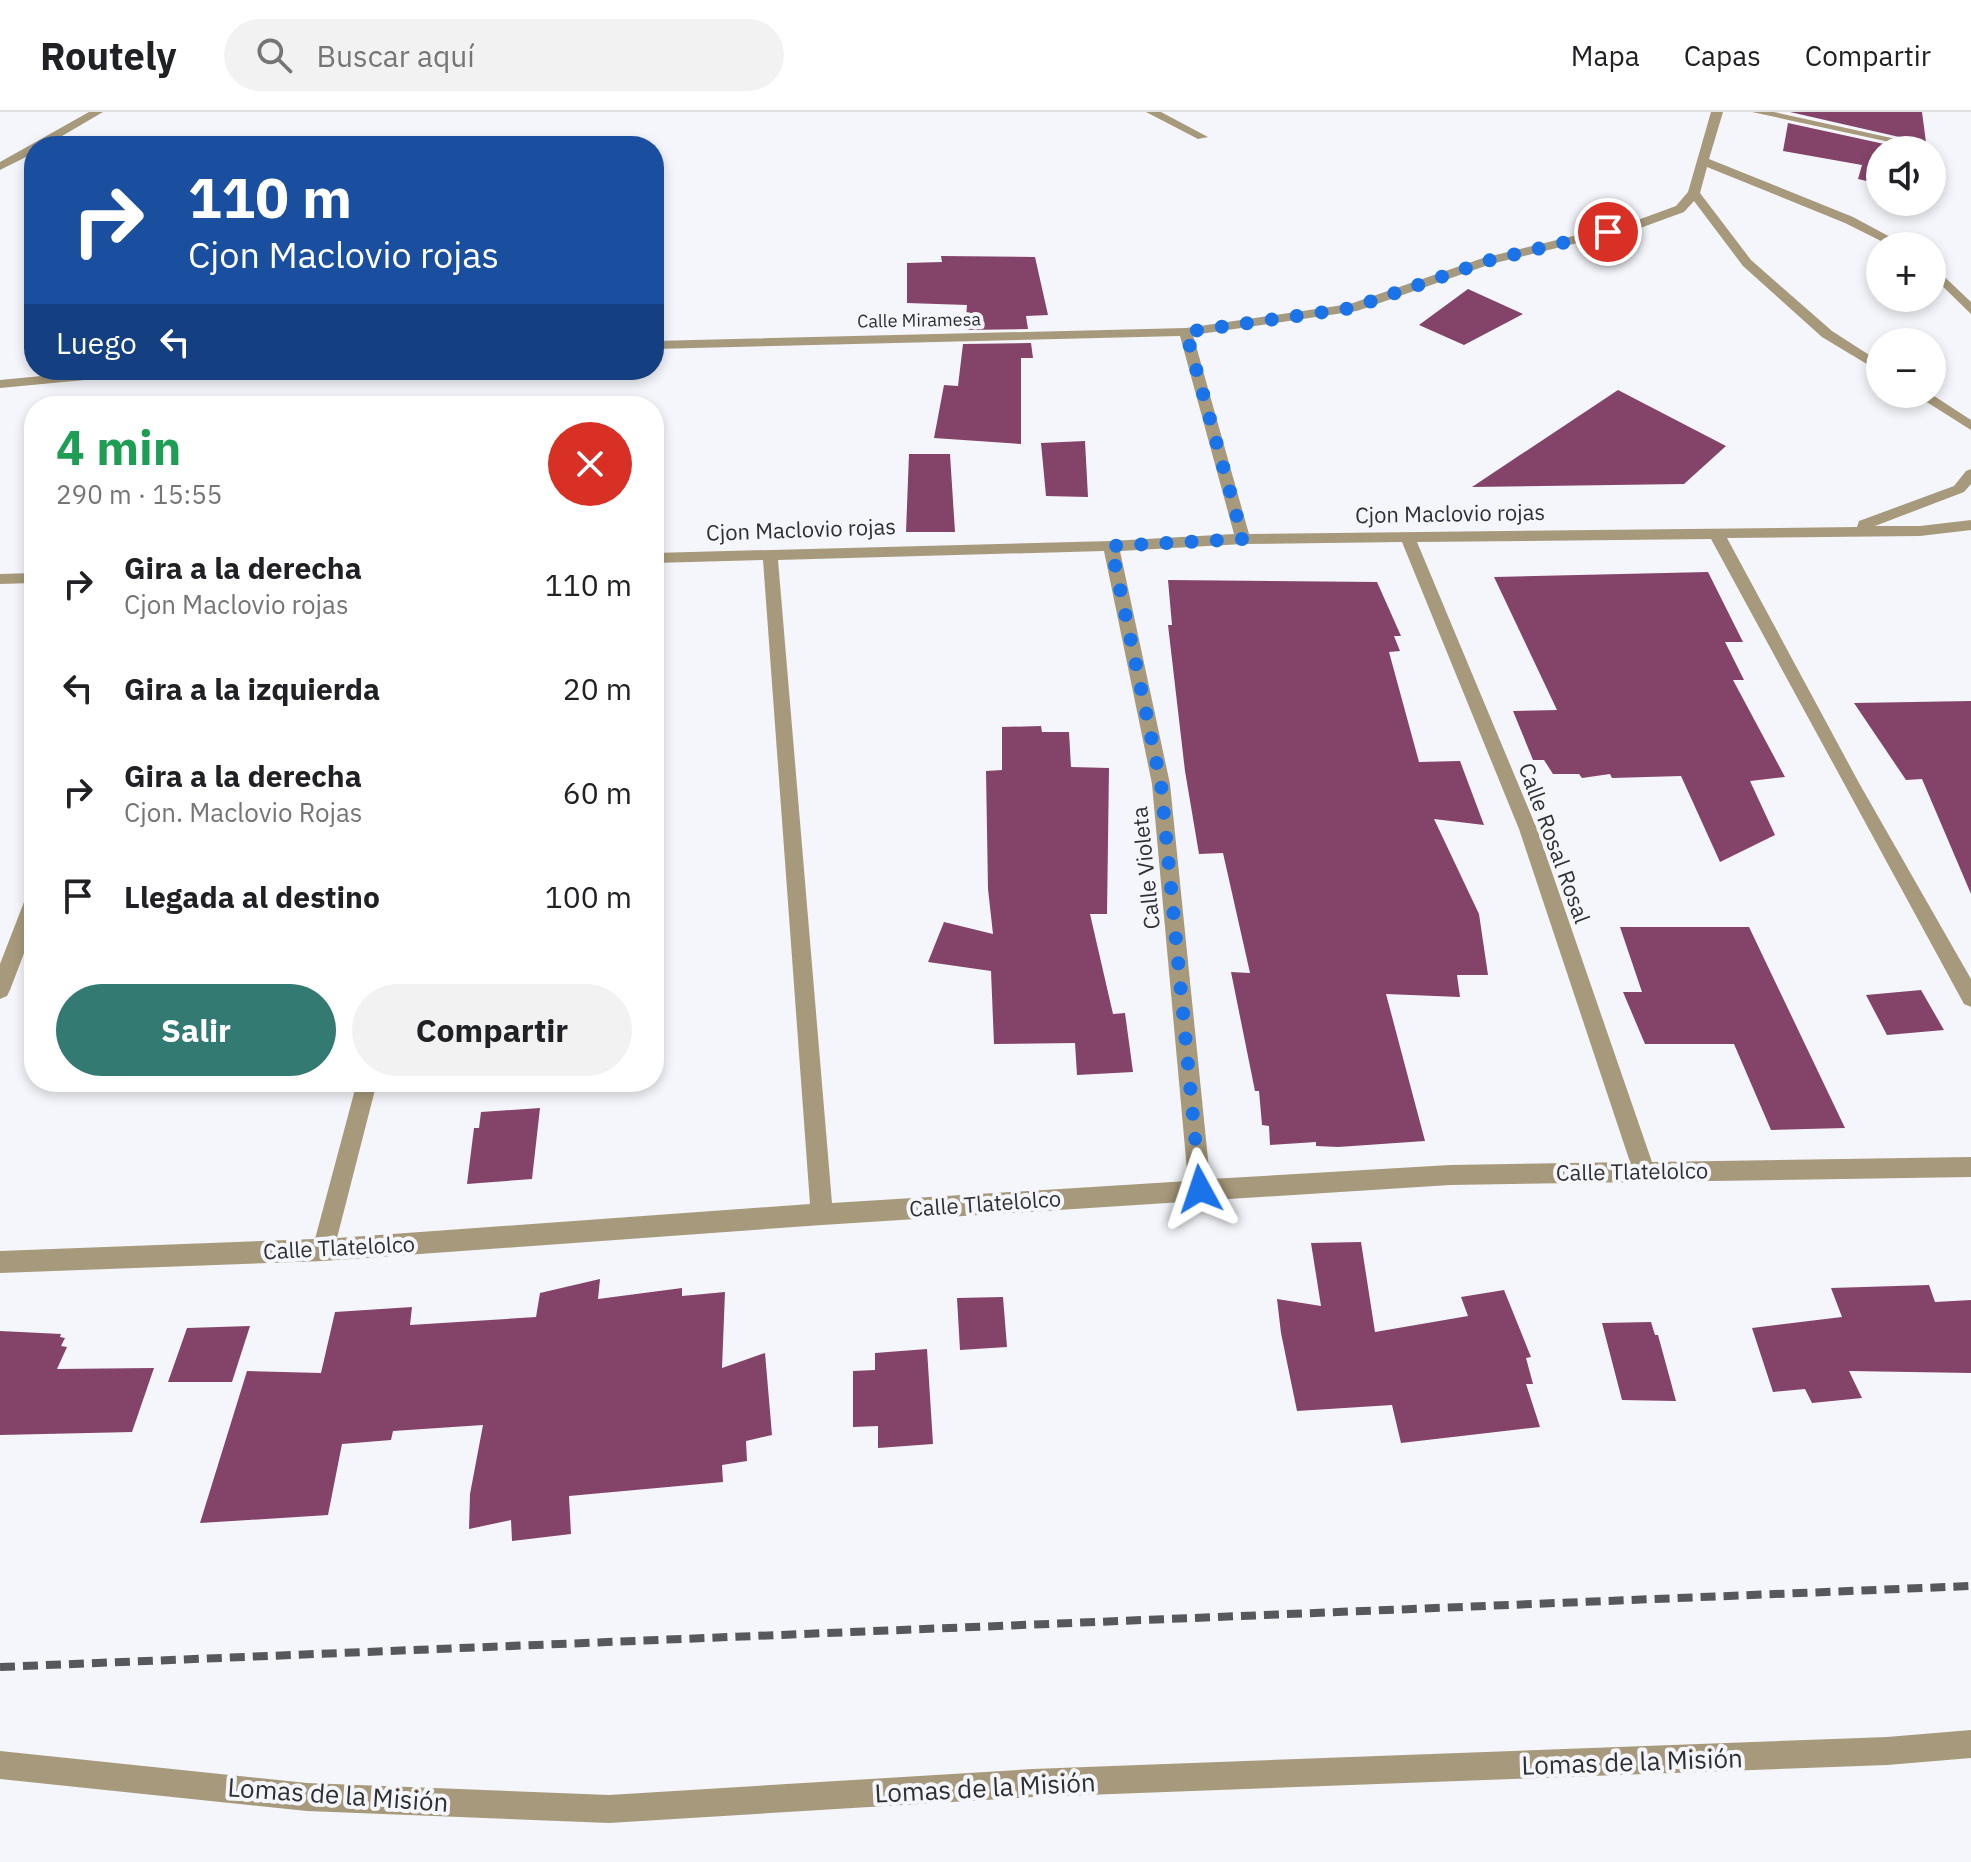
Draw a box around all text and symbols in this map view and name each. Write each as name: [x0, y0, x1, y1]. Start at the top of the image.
search box: [224, 19, 784, 91]
text: Routely: [40, 31, 176, 80]
icon: search: [252, 33, 296, 77]
text: Buscar aquí: [316, 36, 475, 75]
text: Mapa: [1571, 37, 1640, 74]
text: Capas: [1684, 37, 1761, 74]
text: Compartir: [1805, 37, 1931, 74]
map controls: [1866, 136, 1946, 408]
button: sound: [1866, 136, 1946, 216]
text: 110 m: [188, 161, 352, 233]
icon: right: [56, 168, 160, 272]
pin: [1574, 198, 1642, 266]
icon: arrive: [1586, 210, 1630, 254]
text: Cjon Maclovio rojas: [188, 231, 499, 278]
button: +: [1866, 232, 1946, 312]
street label: Calle Miramesa: [857, 307, 982, 333]
icon: left: [153, 320, 197, 364]
text: Luego: [56, 323, 137, 362]
button: −: [1866, 328, 1946, 408]
text: 4 min: [56, 416, 181, 478]
button: close: [548, 422, 632, 506]
text: 290 m · 15:55: [56, 477, 222, 511]
street label: Cjon Maclovio rojas: [1355, 497, 1545, 529]
street label: Cjon Maclovio rojas: [706, 511, 896, 547]
text: Gira a la derecha: [124, 548, 362, 587]
icon: right: [56, 562, 100, 606]
text: 110 m: [545, 565, 632, 604]
text: Cjon Maclovio rojas: [124, 587, 349, 621]
icon: left: [56, 666, 100, 710]
text: Gira a la izquierda: [124, 669, 380, 708]
text: 20 m: [563, 669, 632, 708]
text: Gira a la derecha: [124, 756, 362, 795]
street label: Calle Rosal Rosal: [1513, 759, 1597, 927]
icon: right: [56, 770, 100, 814]
text: 60 m: [563, 773, 632, 812]
text: Cjon. Maclovio Rojas: [124, 795, 363, 829]
street label: Calle Violeta: [1124, 805, 1166, 931]
icon: arrive: [56, 874, 100, 918]
text: Llegada al destino: [124, 877, 380, 916]
text: 100 m: [545, 877, 632, 916]
button: Salir: [56, 984, 336, 1076]
button: Compartir: [352, 984, 632, 1076]
position arrow: [1158, 1147, 1242, 1231]
street label: Calle Tlatelolco: [1556, 1155, 1708, 1187]
street label: Calle Tlatelolco: [908, 1183, 1062, 1223]
street label: Calle Tlatelolco: [262, 1229, 416, 1265]
street label: Lomas de la Misión: [1521, 1740, 1743, 1782]
street label: Lomas de la Misión: [874, 1764, 1096, 1810]
street label: Lomas de la Misión: [226, 1769, 450, 1819]

